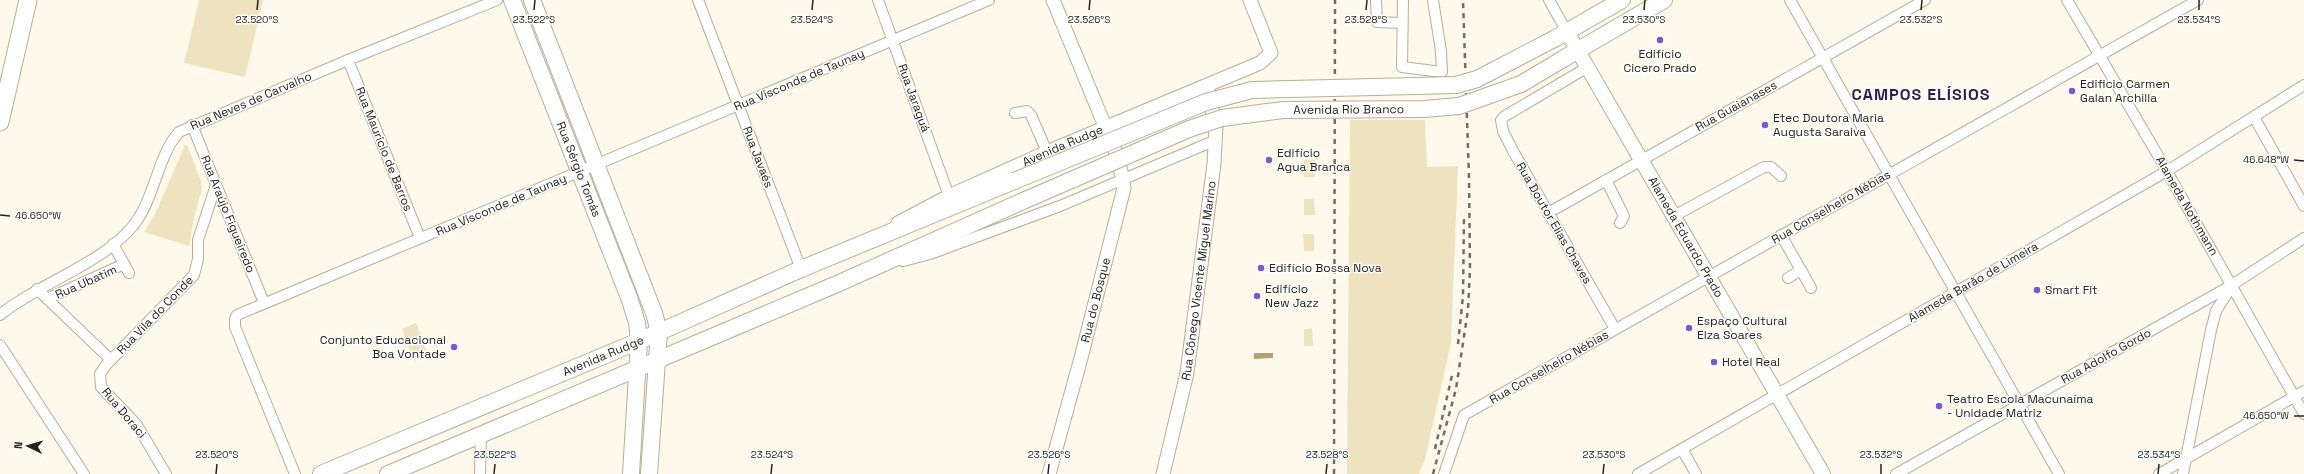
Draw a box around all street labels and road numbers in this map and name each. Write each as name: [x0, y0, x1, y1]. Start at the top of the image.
street label: Rua Visconde de Taunay: [731, 45, 867, 115]
street label: Rua Jaraguá: [894, 62, 934, 134]
street label: Rua Neves de Carvalho: [188, 68, 314, 134]
street label: Rua Guaianases: [1692, 77, 1780, 135]
street label: Rua Maurício de Barros: [352, 84, 416, 214]
street label: Avenida Rio Branco: [1293, 101, 1404, 118]
street label: Rua Sérgio Tomás: [553, 119, 605, 219]
street label: Avenida Rudge: [1020, 121, 1105, 170]
street label: Rua Javaés: [739, 124, 777, 190]
street label: Rua Araújo Figueiredo: [197, 153, 259, 275]
street label: Alameda Nothmann: [2152, 153, 2222, 259]
street label: Rua Doutor Elias Chaves: [1513, 159, 1595, 287]
street label: Rua Conselheiro Nébias: [1769, 166, 1893, 248]
street label: Rua Visconde de Taunay: [433, 170, 569, 240]
street label: Alameda Eduardo Prado: [1644, 174, 1727, 301]
street label: Rua Cônego Vicente Miguel Marino: [1178, 180, 1220, 382]
street label: Alameda Barão de Limeira: [1905, 238, 2041, 326]
street label: Rua do Bosque: [1077, 256, 1114, 344]
street label: Rua Ubatim: [53, 261, 119, 303]
street label: Rua Vila do Conde: [113, 272, 197, 358]
street label: Rua Adolfo Gordo: [2058, 325, 2154, 387]
street label: Rua Conselheiro Nébias: [1487, 326, 1611, 408]
street label: Avenida Rudge: [560, 332, 646, 380]
street label: Rua Doraci: [98, 384, 150, 442]

